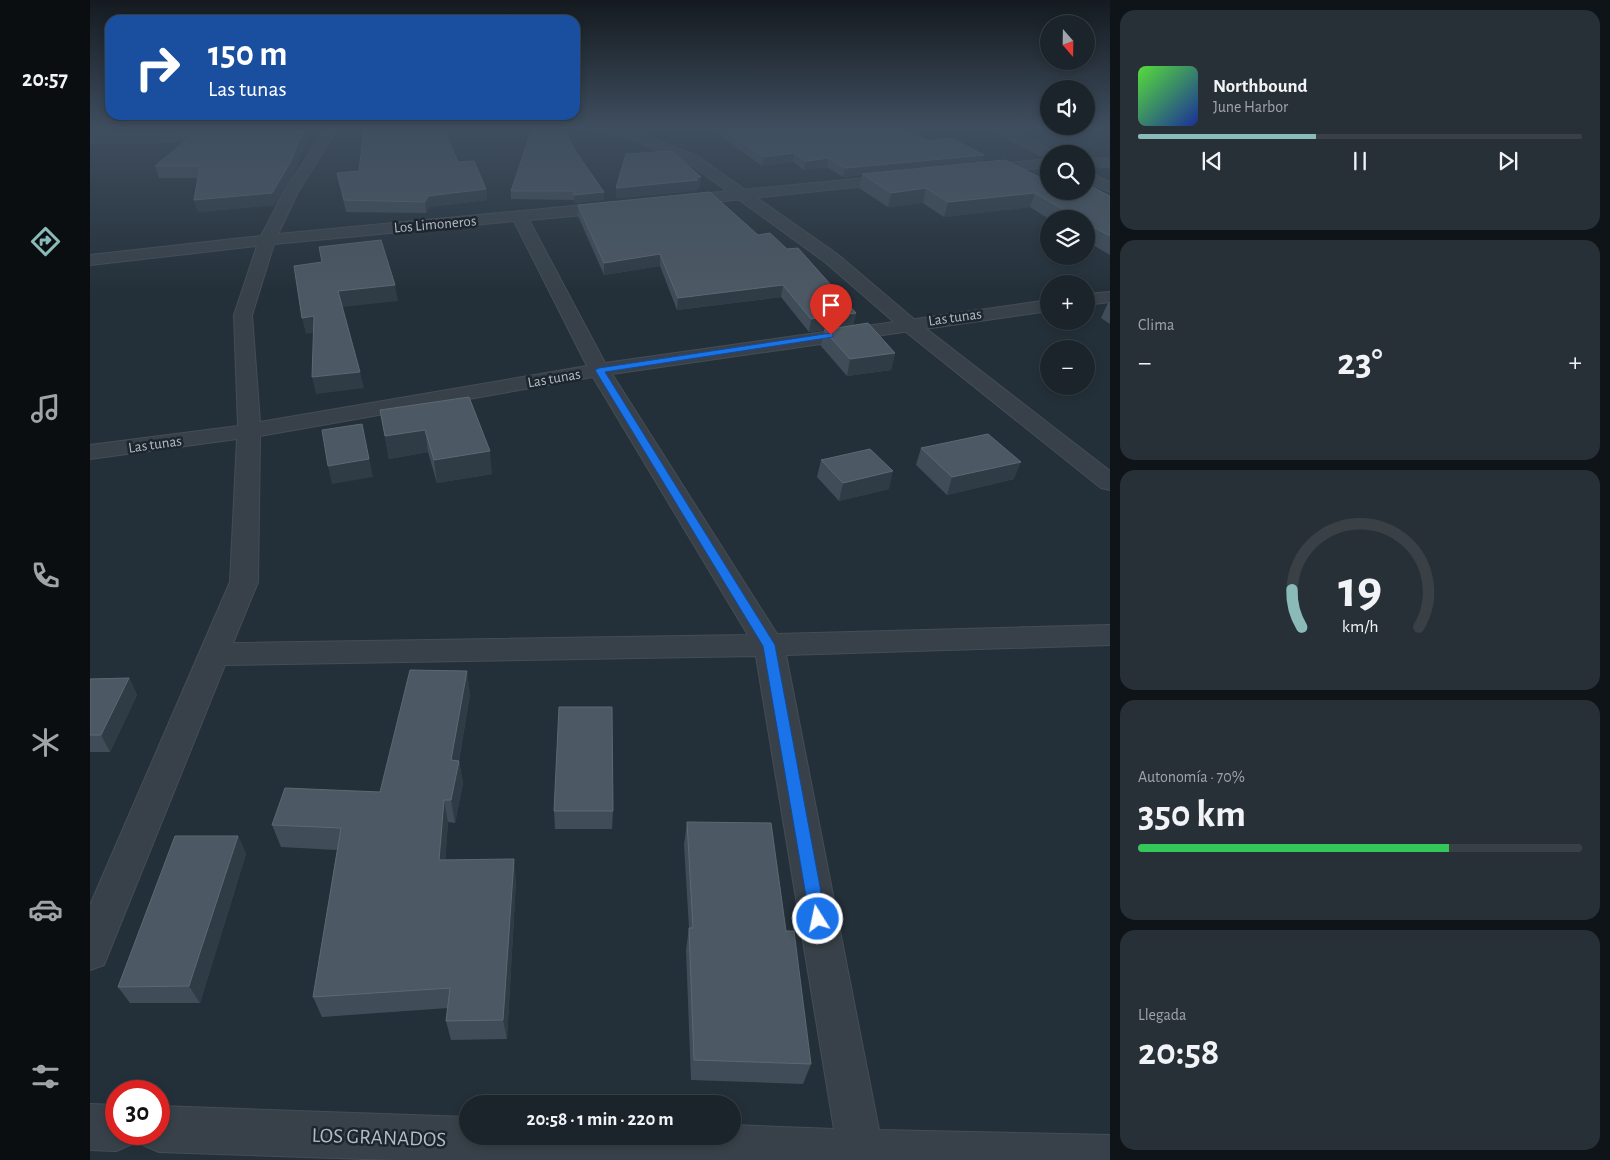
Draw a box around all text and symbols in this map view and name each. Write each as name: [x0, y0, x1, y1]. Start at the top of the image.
north arrow: [1040, 15, 1095, 70]
map controls: [1040, 15, 1095, 395]
icon: right: [125, 35, 190, 100]
text: 150 m: [208, 37, 288, 72]
text: 20:57: [22, 68, 68, 90]
text: Northbound: [1213, 77, 1308, 96]
text: Las tunas: [208, 78, 287, 100]
button: sound: [1040, 80, 1095, 135]
text: June Harbor: [1213, 99, 1288, 115]
button: search: [1040, 145, 1095, 200]
icon: previous: [1198, 147, 1226, 175]
icon: pause: [1346, 147, 1374, 175]
icon: next: [1494, 147, 1522, 175]
button: layers: [1040, 210, 1095, 265]
street label: Los Limoneros: [393, 213, 477, 236]
icon: directions: [28, 224, 63, 259]
button: +: [1040, 275, 1095, 330]
pin: [810, 284, 852, 335]
icon: arrive: [817, 291, 845, 319]
street label: Las tunas: [927, 306, 983, 329]
text: Clima: [1138, 317, 1174, 333]
button: −: [1040, 340, 1095, 395]
text: 23°: [1337, 344, 1383, 382]
text: −: [1138, 349, 1151, 377]
text: +: [1569, 349, 1582, 377]
street label: Las tunas: [526, 366, 582, 391]
icon: music: [28, 391, 63, 426]
street label: Las tunas: [127, 433, 183, 456]
icon: phone: [28, 558, 63, 593]
text: 19: [1338, 564, 1382, 616]
text: km/h: [1342, 618, 1378, 636]
icon: climate: [28, 725, 63, 760]
text: Autonomía · 70%: [1138, 769, 1245, 785]
text: 350 km: [1138, 796, 1246, 834]
icon: car: [28, 892, 63, 927]
position arrow: [791, 892, 843, 944]
text: Llegada: [1138, 1007, 1186, 1023]
text: 20:58: [1138, 1034, 1220, 1072]
icon: filters: [28, 1059, 63, 1094]
speed limit sign: 30: [105, 1080, 170, 1145]
text: 20:58 · 1 min · 220 m: [526, 1110, 674, 1129]
street label: LOS GRANADOS: [311, 1125, 447, 1150]

